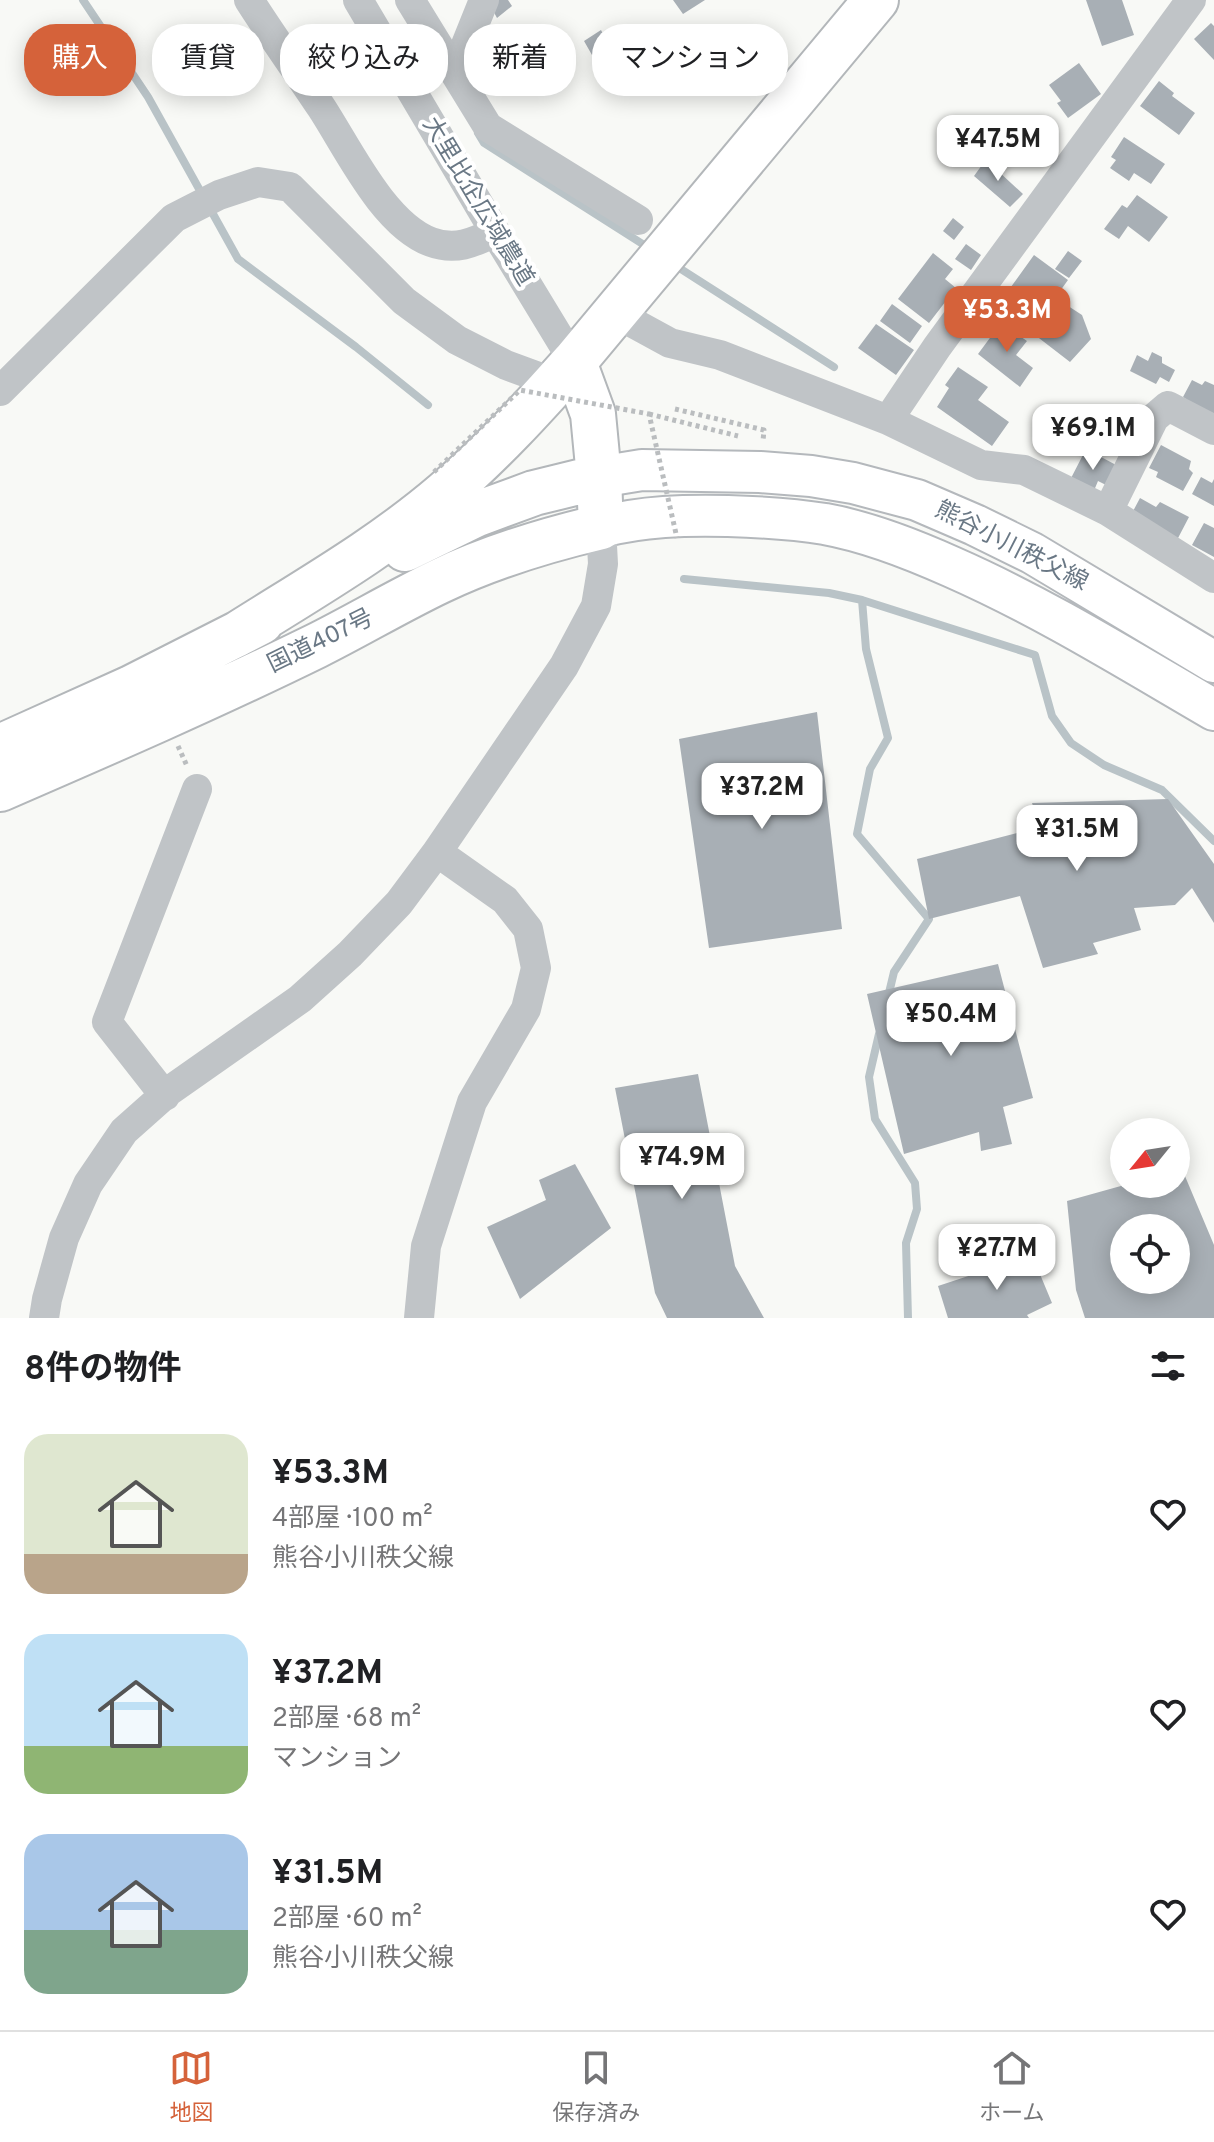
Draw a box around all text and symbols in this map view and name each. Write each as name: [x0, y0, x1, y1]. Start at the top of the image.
chip: 購入: [24, 24, 136, 96]
chip: 賃貸: [152, 24, 264, 96]
chip: 絞り込み: [280, 24, 448, 96]
chip: 新着: [464, 24, 576, 96]
chip: マンション: [592, 24, 788, 96]
street label: 大里比企広域農道: [415, 112, 539, 292]
pin: ¥47.5M: [933, 115, 1063, 183]
text: ¥47.5M: [955, 124, 1041, 157]
pin: ¥53.3M: [942, 286, 1072, 354]
text: ¥53.3M: [962, 295, 1052, 328]
pin: ¥69.1M: [1028, 404, 1158, 472]
text: ¥69.1M: [1050, 413, 1136, 446]
street label: 熊谷小川秩父線: [929, 495, 1093, 599]
street label: 国道407号: [263, 604, 379, 680]
pin: ¥37.2M: [697, 763, 827, 831]
text: ¥37.2M: [720, 772, 804, 805]
pin: ¥31.5M: [1012, 805, 1142, 873]
text: ¥31.5M: [1034, 814, 1120, 847]
pin: ¥50.4M: [886, 990, 1016, 1058]
text: ¥50.4M: [905, 999, 997, 1032]
north arrow: [1110, 1118, 1190, 1198]
map controls: [1110, 1118, 1190, 1294]
pin: ¥74.9M: [617, 1133, 747, 1201]
text: ¥74.9M: [638, 1142, 726, 1175]
button: locate: [1110, 1214, 1190, 1294]
pin: ¥27.7M: [932, 1224, 1062, 1292]
text: ¥27.7M: [956, 1233, 1038, 1266]
icon: filters: [1146, 1344, 1190, 1388]
text: 8件の物件: [24, 1349, 181, 1392]
text: ¥53.3M: [272, 1453, 389, 1496]
icon: home: [88, 1466, 184, 1562]
icon: heart: [1146, 1492, 1190, 1536]
text: 4部屋 · 100 m²: [272, 1503, 433, 1536]
text: 熊谷小川秩父線: [272, 1543, 454, 1576]
text: ¥37.2M: [272, 1653, 383, 1696]
icon: home: [88, 1666, 184, 1762]
icon: heart: [1146, 1692, 1190, 1736]
text: 2部屋 · 68 m²: [272, 1703, 421, 1736]
text: マンション: [272, 1743, 402, 1776]
text: ¥31.5M: [272, 1853, 383, 1896]
icon: home: [88, 1866, 184, 1962]
icon: heart: [1146, 1892, 1190, 1936]
text: 2部屋 · 60 m²: [272, 1903, 422, 1936]
text: 熊谷小川秩父線: [272, 1943, 454, 1976]
tab: 地図: [169, 2046, 213, 2128]
tab: 保存済み: [552, 2046, 640, 2128]
tab: ホーム: [979, 2046, 1045, 2128]

